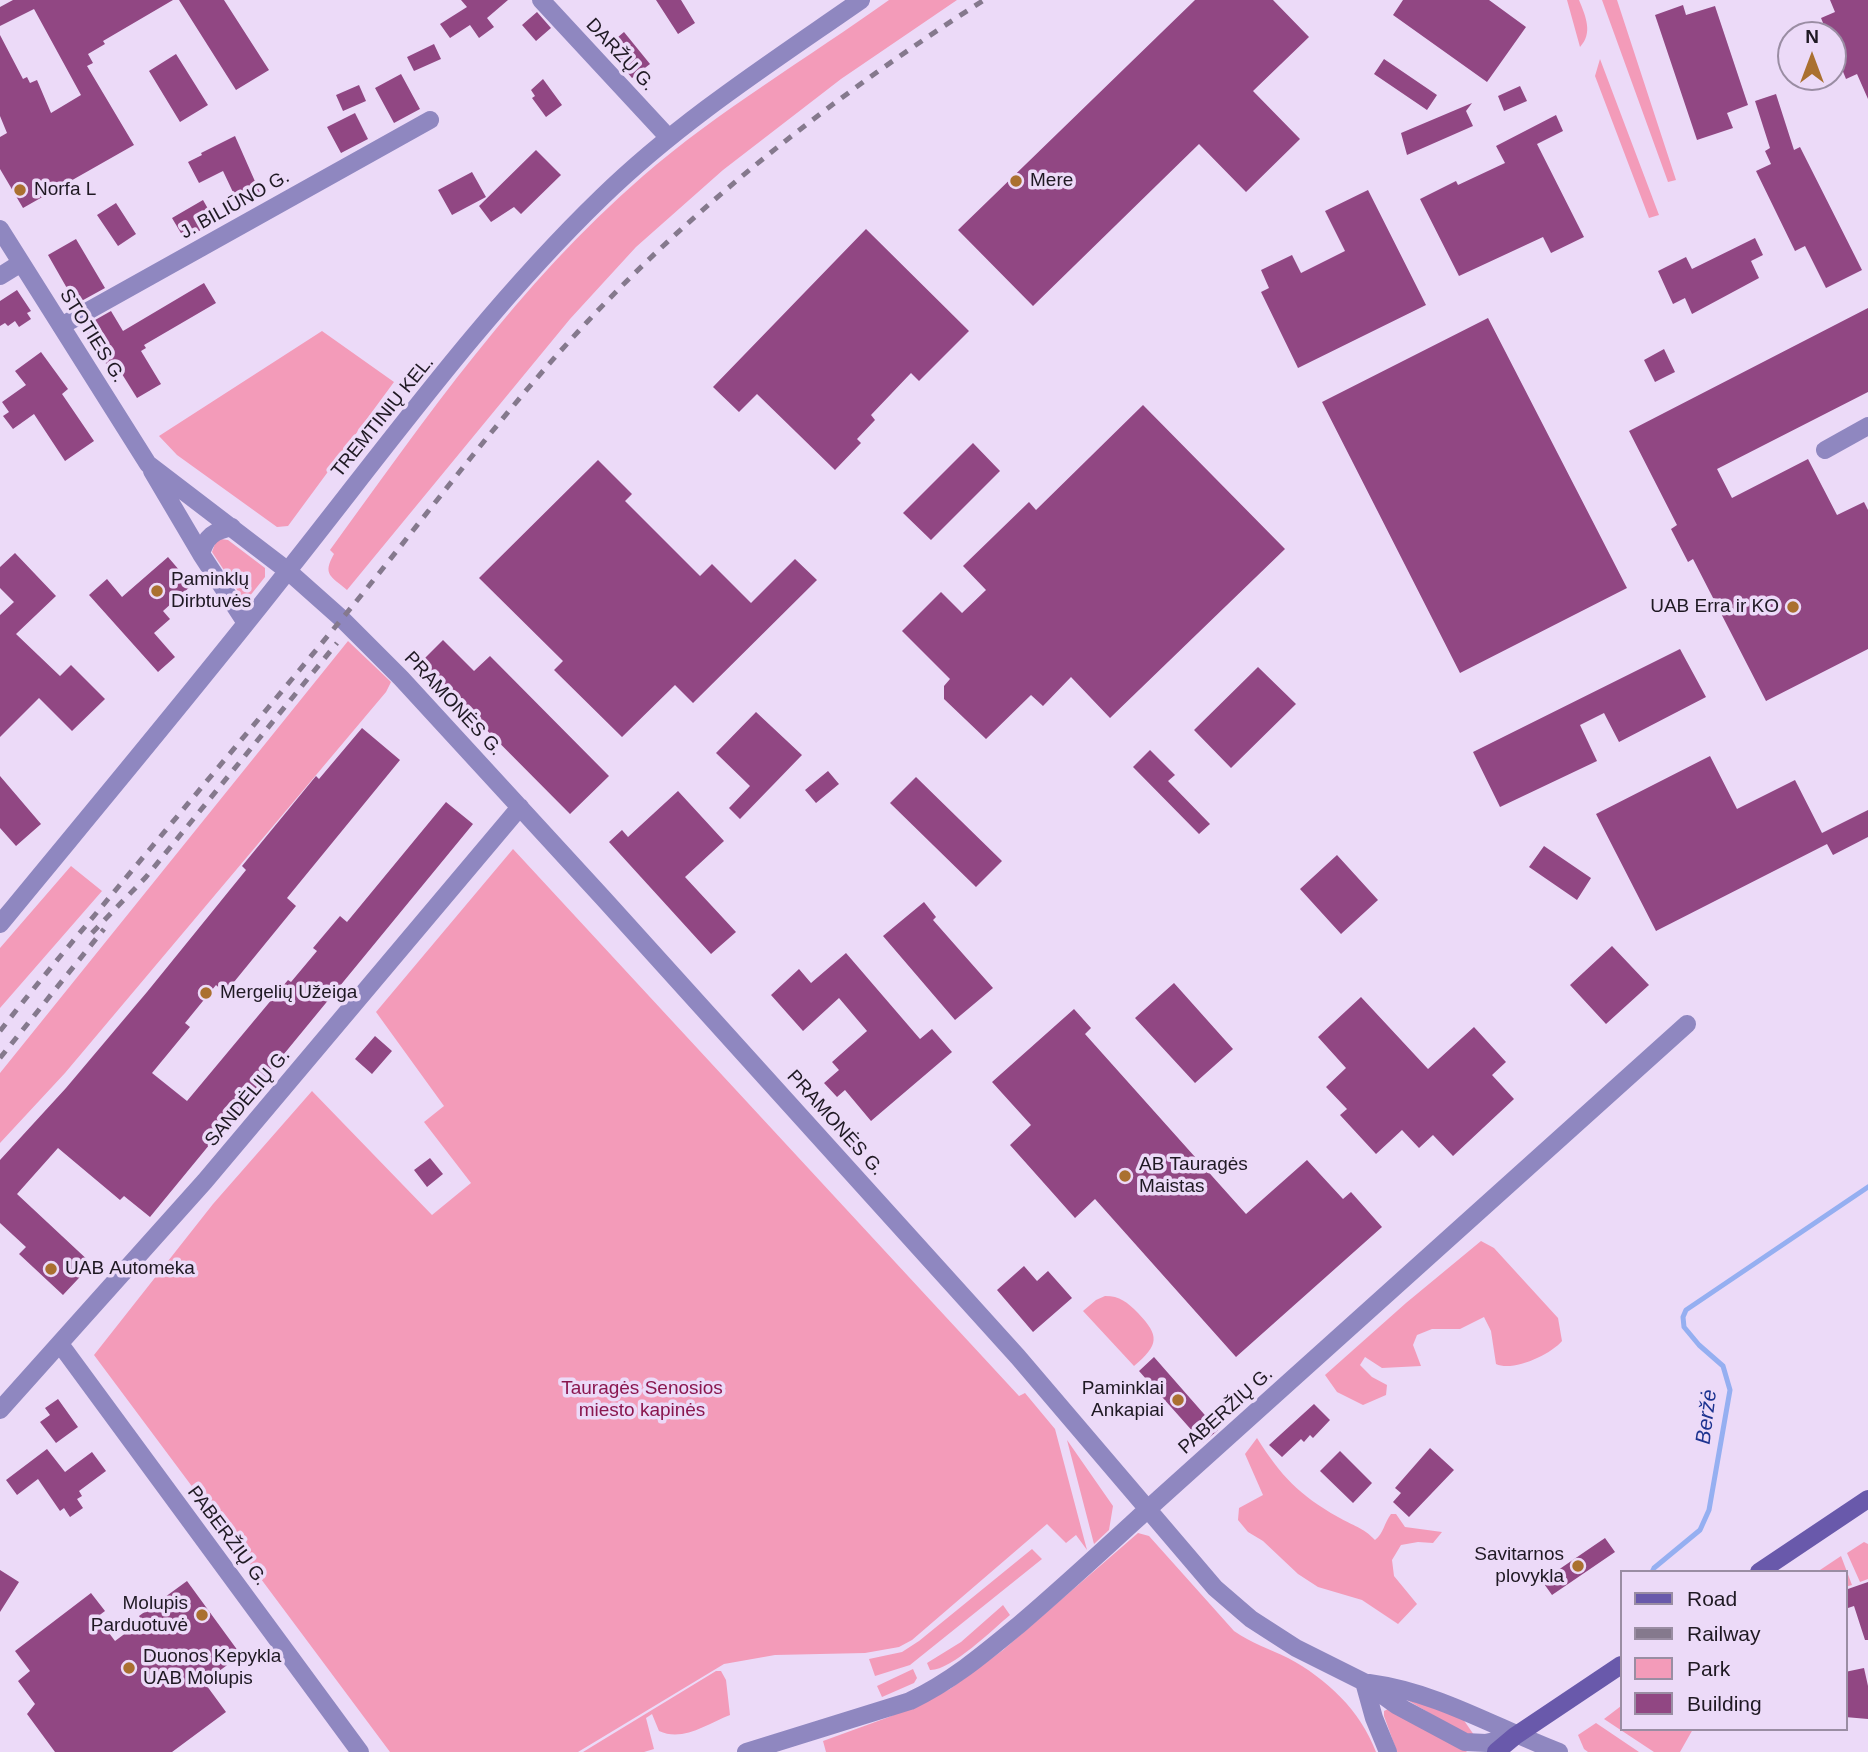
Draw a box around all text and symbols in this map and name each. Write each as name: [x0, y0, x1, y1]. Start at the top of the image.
street label: DARŽŲ G.: [581, 14, 659, 96]
north arrow: [1777, 21, 1847, 91]
text: N: [1805, 26, 1819, 47]
street label: J. BILIŪNO G.: [176, 166, 294, 244]
place label: Mere: [1030, 170, 1073, 192]
marker: Mere: [1008, 173, 1024, 189]
place label: Norfa L: [34, 179, 96, 201]
marker: Norfa L: [12, 182, 28, 198]
street label: STOTIES G.: [54, 285, 130, 387]
street label: TREMTINIŲ KEL.: [327, 352, 439, 482]
place label: Paminklų Dirbtuvės: [171, 569, 251, 613]
marker: Paminklų Dirbtuvės: [149, 583, 165, 599]
place label: UAB Erra ir KO: [1650, 596, 1779, 618]
marker: UAB Erra ir KO: [1785, 599, 1801, 615]
street label: PRAMONĖS G.: [399, 647, 507, 761]
place label: Mergelių Užeiga: [220, 982, 357, 1004]
marker: Mergelių Užeiga: [198, 985, 214, 1001]
street label: SANDĖLIŲ G.: [201, 1045, 295, 1151]
street label: PRAMONĖS G.: [782, 1066, 888, 1180]
place label: AB Tauragės Maistas: [1139, 1154, 1248, 1198]
marker: AB Tauragės Maistas: [1117, 1168, 1133, 1184]
place label: UAB Automeka: [65, 1258, 195, 1280]
marker: UAB Automeka: [43, 1261, 59, 1277]
street label: PABERŽIŲ G.: [1174, 1363, 1278, 1459]
park label: Tauragės Senosios miesto kapinės: [561, 1378, 723, 1422]
place label: Paminklai Ankapiai: [1082, 1378, 1164, 1422]
water label: Beržė: [1691, 1388, 1723, 1446]
marker: Paminklai Ankapiai: [1170, 1392, 1186, 1408]
street label: PABERŽIŲ G.: [182, 1482, 272, 1590]
place label: Savitarnos plovykla: [1474, 1544, 1564, 1588]
marker: Savitarnos plovykla: [1570, 1558, 1586, 1574]
legend: [1619, 1570, 1847, 1731]
text: Road: [1687, 1587, 1737, 1610]
place label: Molupis Parduotuvė: [91, 1593, 188, 1637]
marker: Molupis Parduotuvė: [194, 1607, 210, 1623]
text: Railway: [1687, 1622, 1761, 1645]
place label: Duonos Kepykla UAB Molupis: [143, 1646, 281, 1690]
text: Park: [1687, 1657, 1730, 1680]
marker: Duonos Kepykla UAB Molupis: [121, 1660, 137, 1676]
text: Building: [1687, 1692, 1762, 1715]

